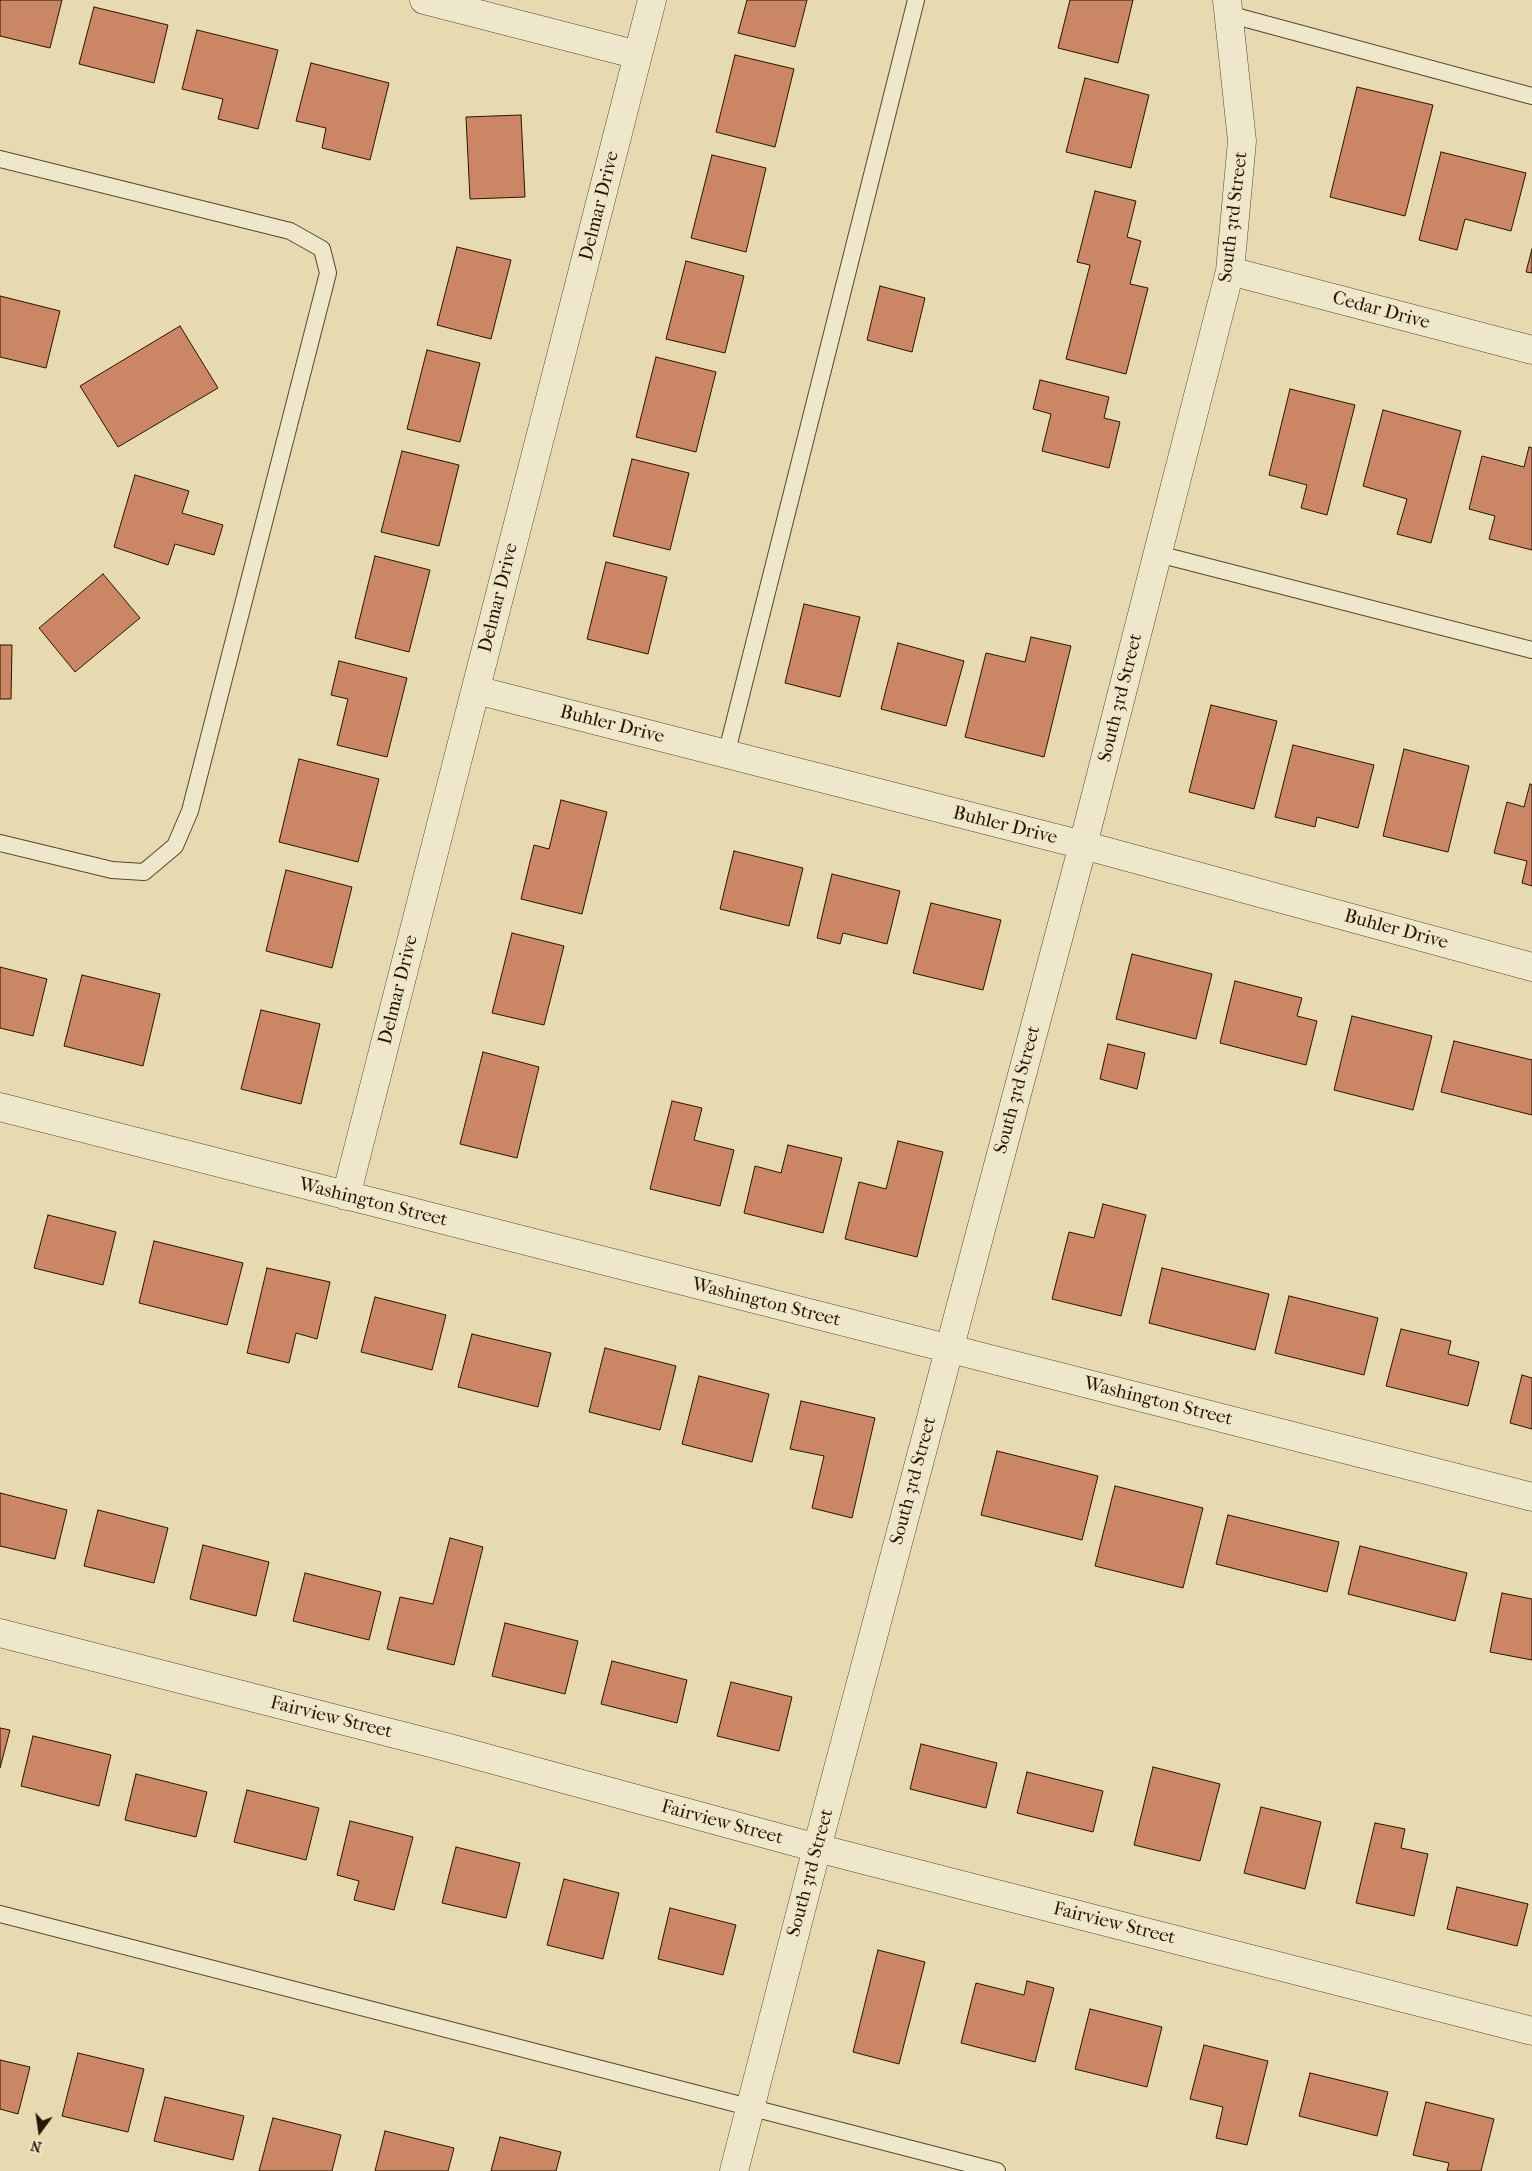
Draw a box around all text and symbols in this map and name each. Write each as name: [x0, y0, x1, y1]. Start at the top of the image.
street label: Delmar Drive: [575, 149, 625, 263]
street label: South 3rd Street: [1215, 150, 1253, 284]
street label: Cedar Drive: [1330, 287, 1432, 335]
street label: Delmar Drive: [474, 541, 524, 655]
street label: South 3rd Street: [1094, 631, 1148, 765]
street label: Buhler Drive: [557, 701, 667, 749]
street label: Buhler Drive: [950, 802, 1060, 850]
street label: Buhler Drive: [1341, 905, 1451, 955]
street label: Delmar Drive: [374, 933, 424, 1047]
street label: South 3rd Street: [990, 1023, 1046, 1157]
street label: Washington Street: [296, 1174, 450, 1232]
street label: Washington Street: [689, 1274, 843, 1332]
street label: Washington Street: [1081, 1373, 1235, 1431]
street label: South 3rd Street: [886, 1414, 942, 1548]
street label: Fairview Street: [268, 1692, 394, 1744]
street label: Fairview Street: [659, 1796, 785, 1850]
street label: South 3rd Street: [783, 1806, 839, 1940]
street label: Fairview Street: [1051, 1898, 1177, 1950]
north arrow: [15, 2106, 65, 2156]
text: N: [29, 2137, 43, 2156]

